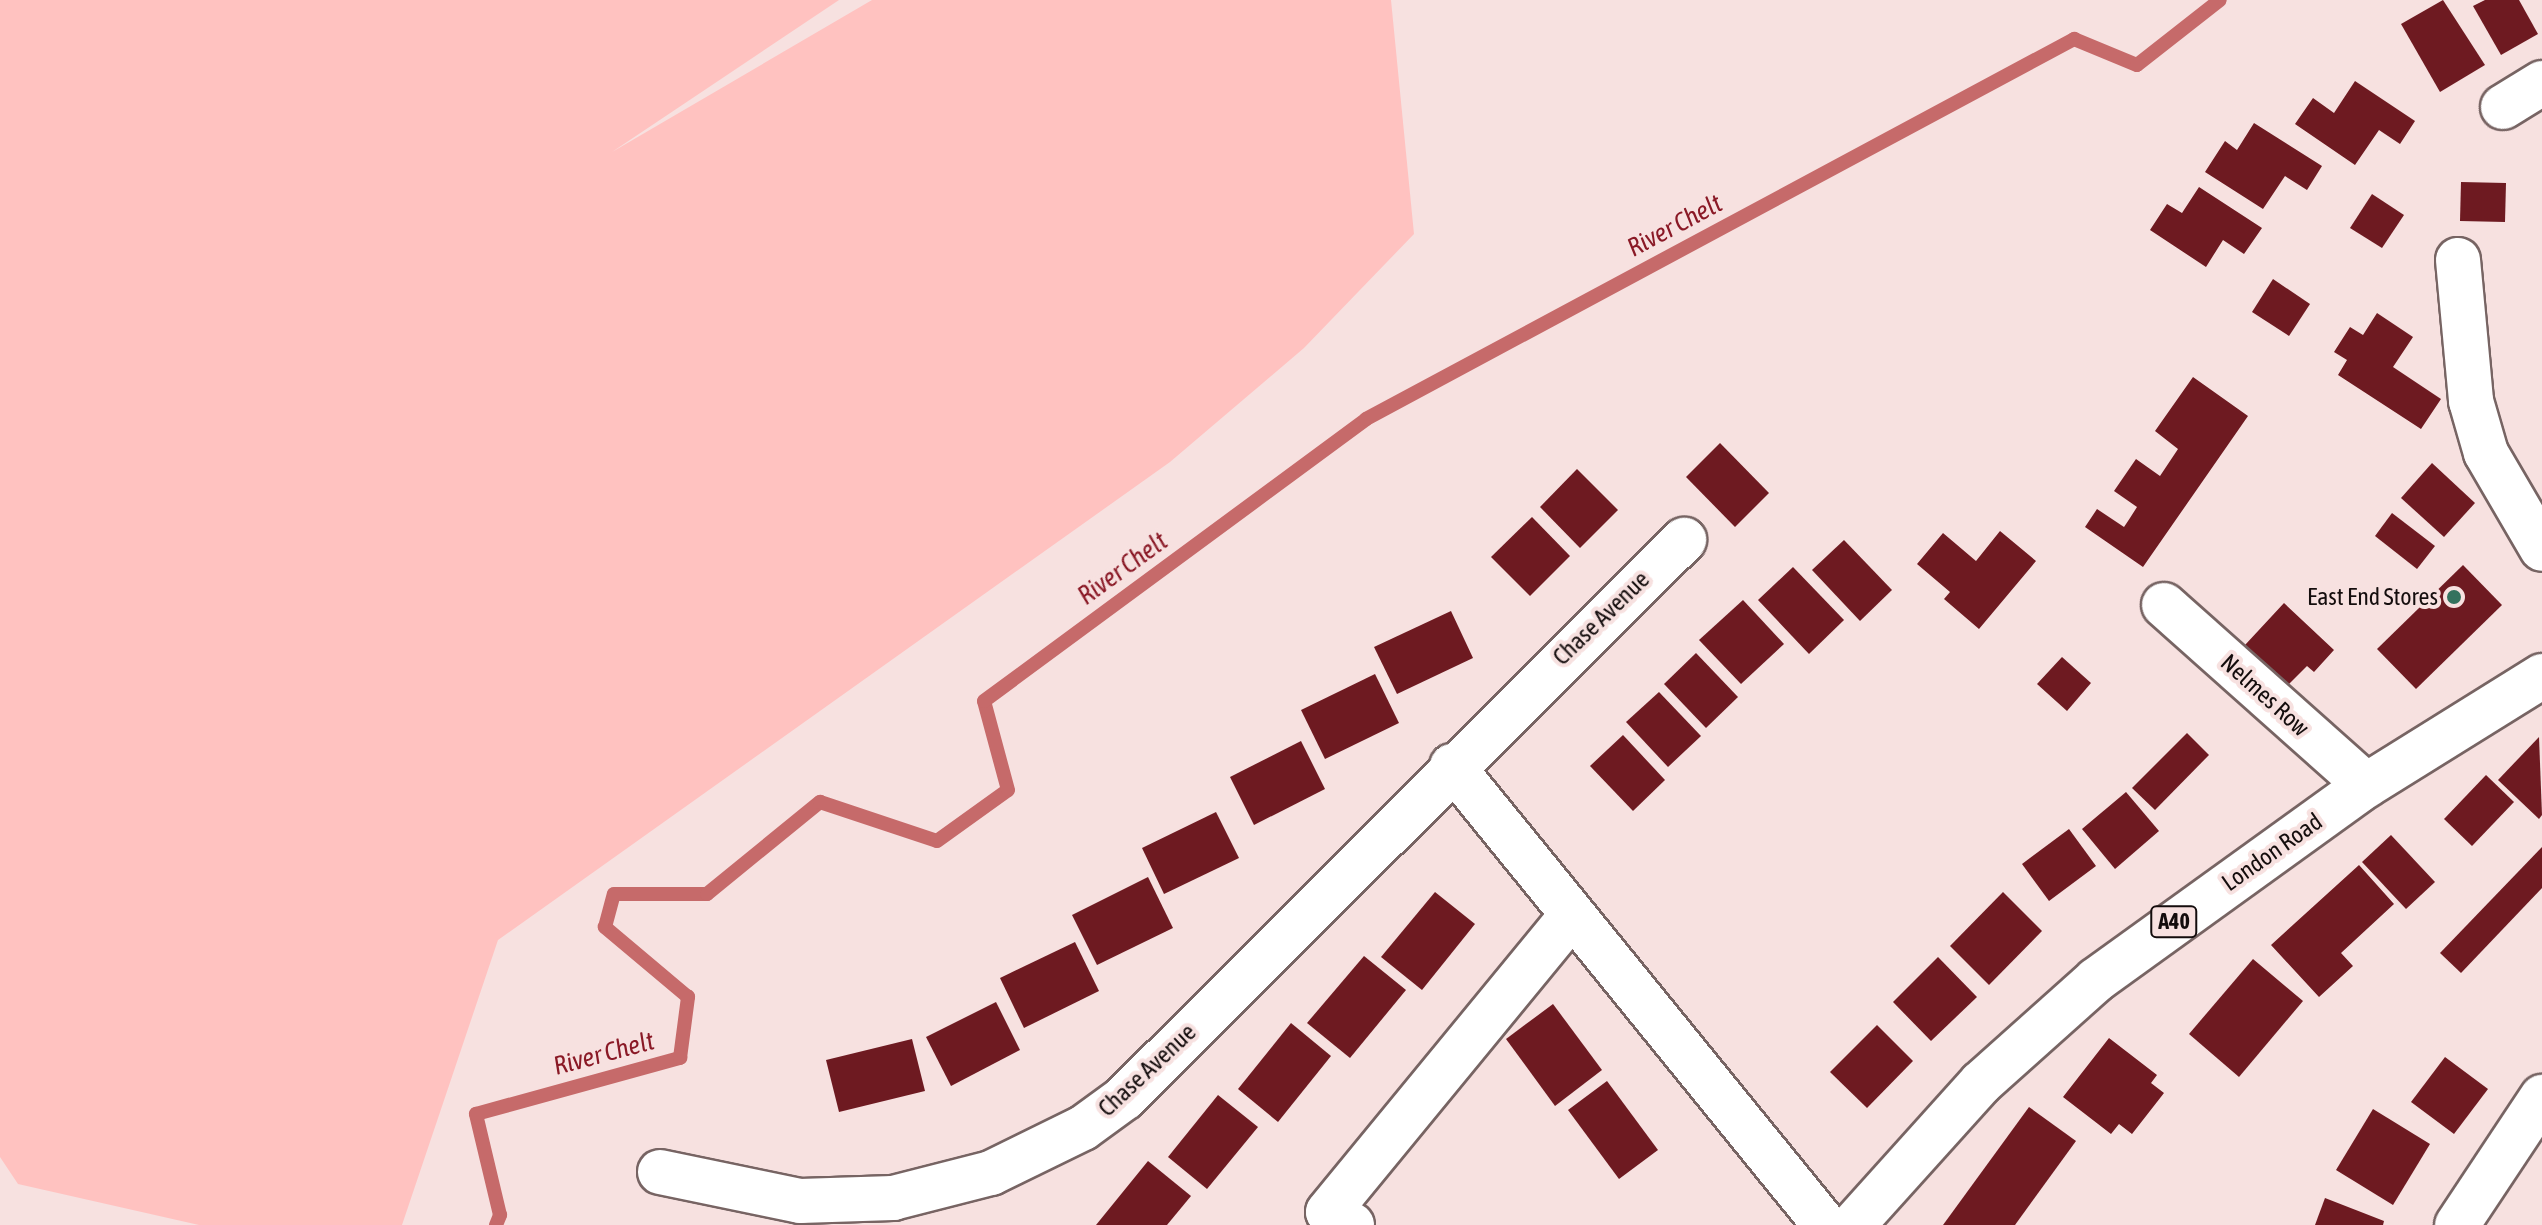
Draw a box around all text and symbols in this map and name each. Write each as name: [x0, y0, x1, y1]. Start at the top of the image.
water label: River Chelt: [1622, 188, 1728, 264]
water label: River Chelt: [1072, 526, 1174, 612]
street label: Chase Avenue: [1547, 565, 1655, 671]
place label: East End Stores: [2307, 583, 2438, 611]
marker: East End Stores: [2445, 588, 2463, 606]
street label: Nelmes Row: [2215, 648, 2315, 742]
street label: London Road: [2216, 807, 2328, 897]
road number: A40: [2150, 904, 2198, 940]
street label: Chase Avenue: [1092, 1018, 1202, 1122]
water label: River Chelt: [550, 1026, 658, 1082]

